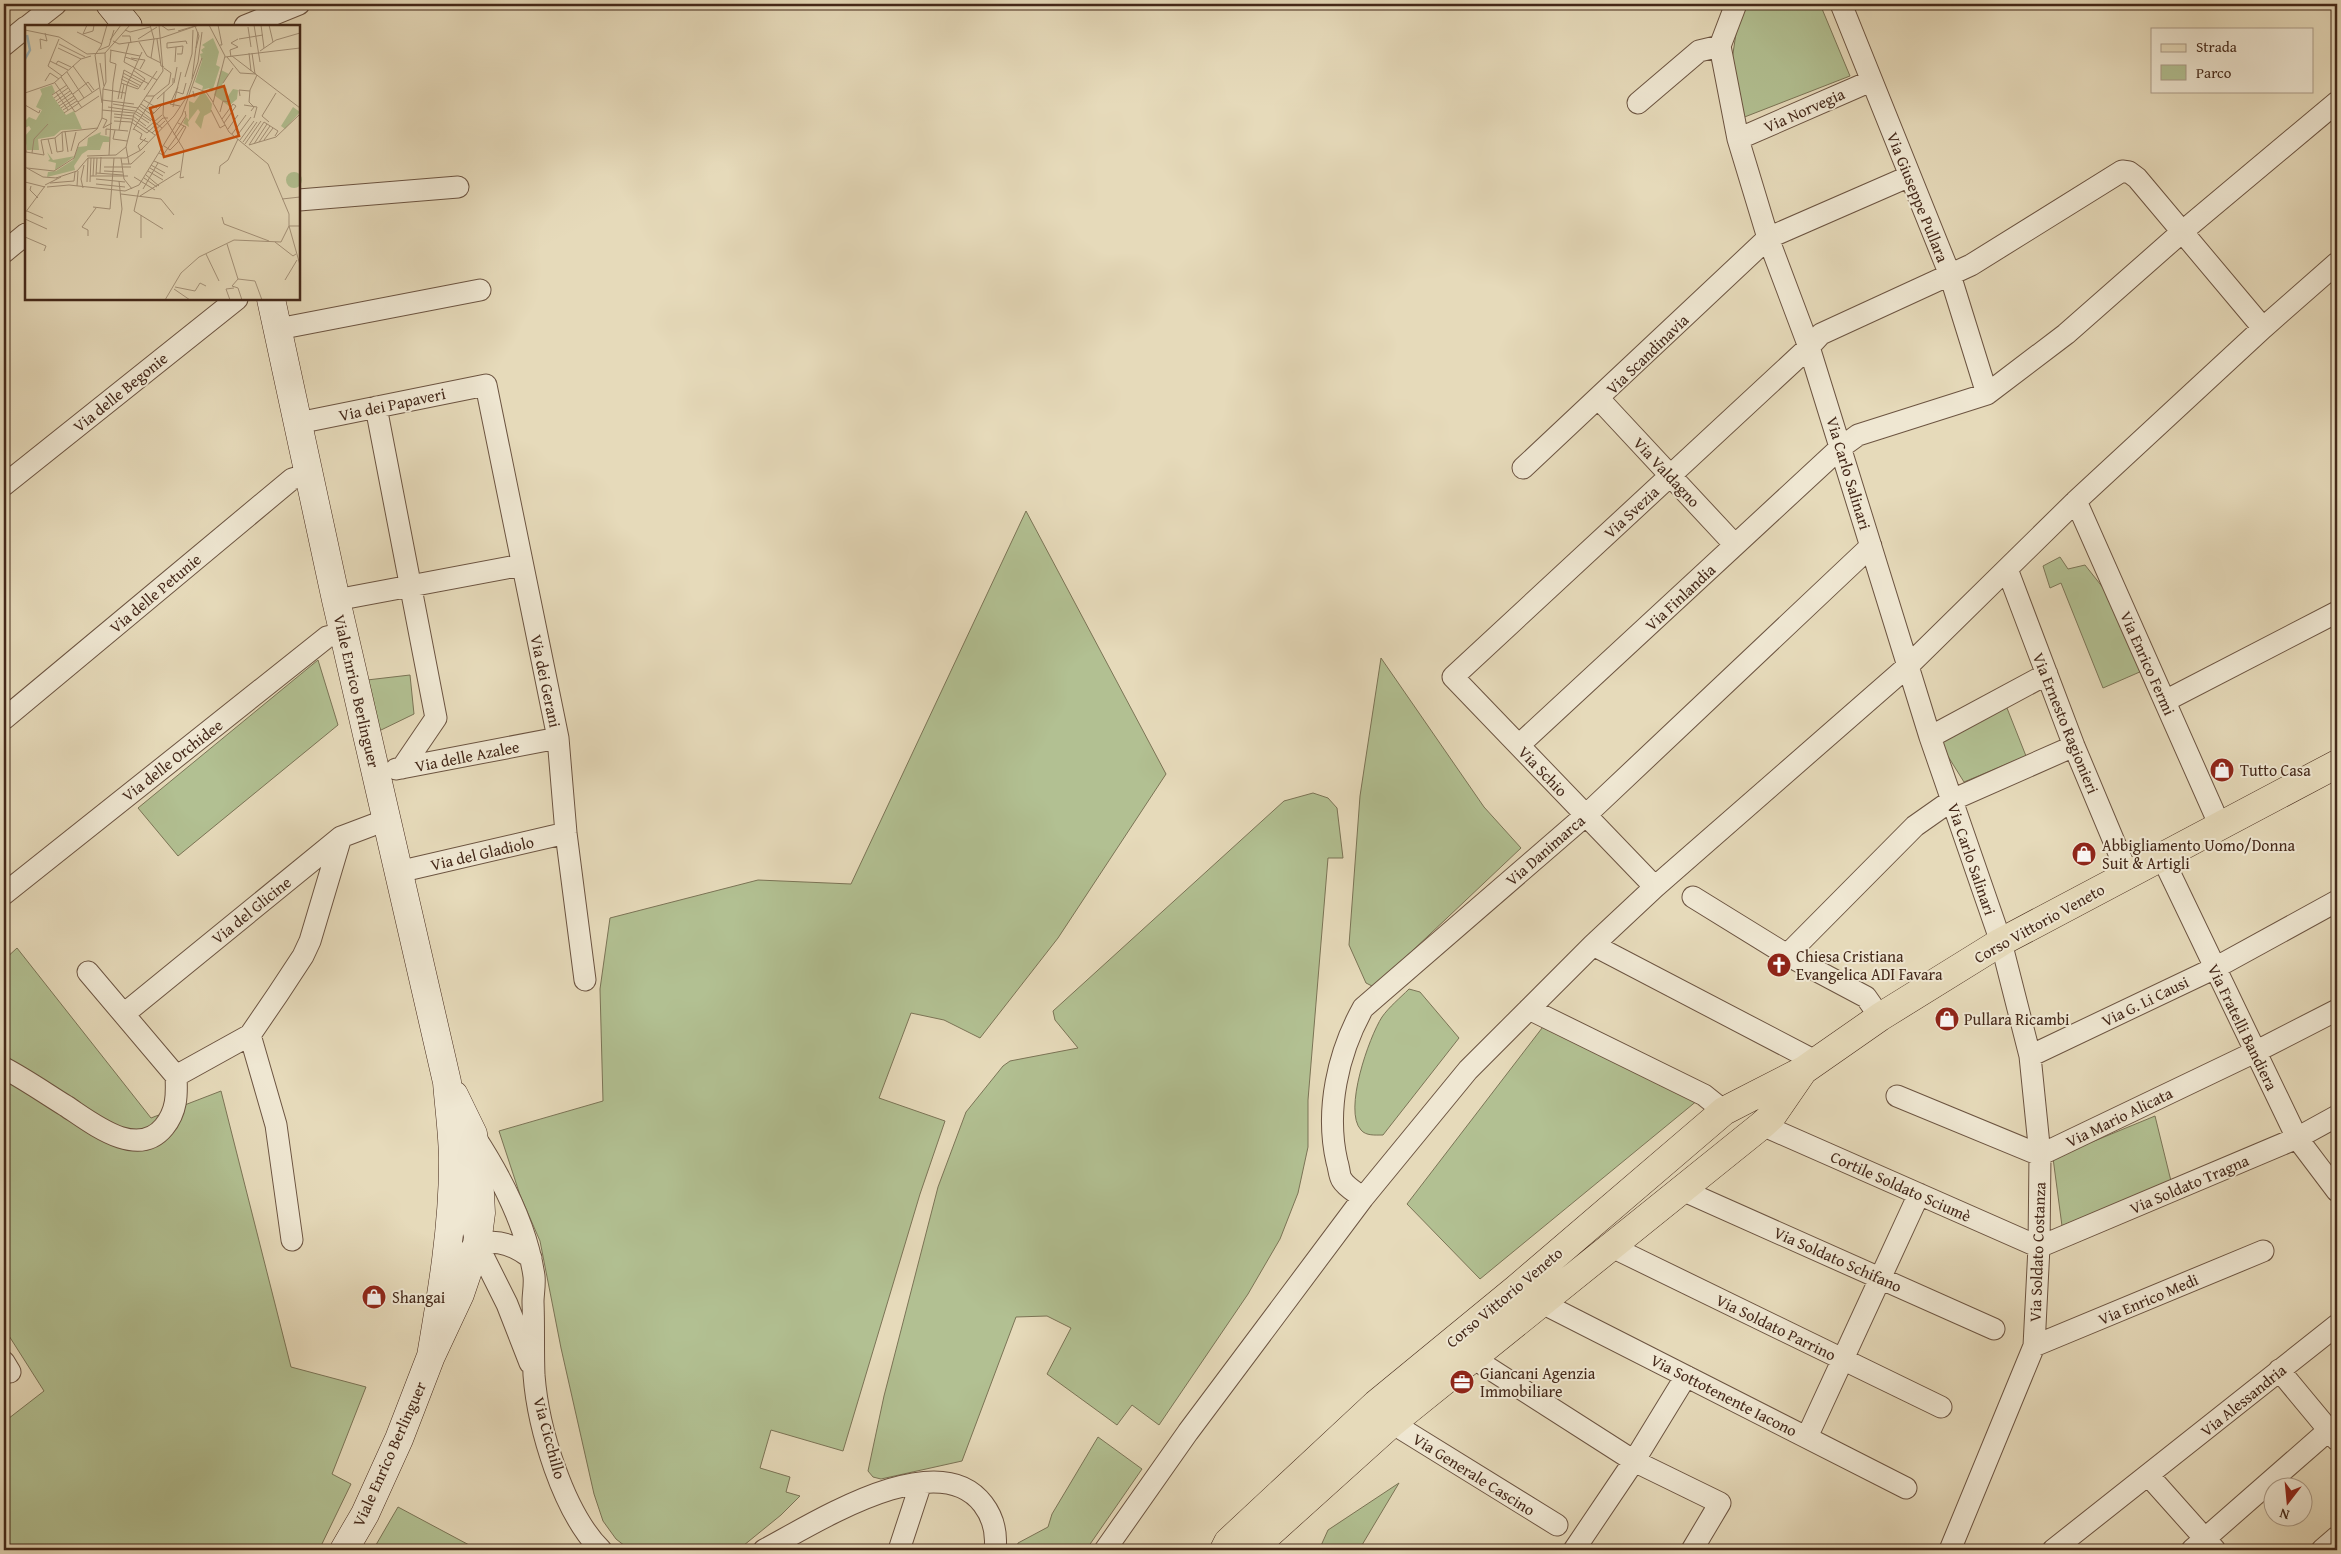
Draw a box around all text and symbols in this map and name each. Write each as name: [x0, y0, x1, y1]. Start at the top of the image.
inset map: [25, 25, 300, 300]
legend: [2151, 28, 2314, 92]
text: Strada: [2196, 36, 2237, 57]
text: Parco: [2196, 62, 2232, 83]
street label: Via Norvegia: [1760, 81, 1849, 139]
street label: Via Giuseppe Pullara: [1881, 128, 1955, 266]
street label: Via Scandinavia: [1600, 308, 1694, 400]
street label: Via delle Begonie: [67, 346, 173, 438]
street label: Via dei Papaveri: [336, 381, 448, 427]
street label: Via Carlo Salinari: [1820, 414, 1878, 533]
street label: Via Valdagno: [1628, 431, 1706, 513]
street label: Via Svezia: [1598, 480, 1664, 544]
street label: Via delle Petunie: [104, 547, 206, 639]
street label: Via Finlandia: [1639, 558, 1721, 636]
street label: Via Enrico Fermi: [2114, 607, 2182, 719]
street label: Viale Enrico Berlinguer: [328, 612, 386, 771]
street label: Via dei Gerani: [524, 632, 568, 730]
street label: Via Ernesto Ragionieri: [2027, 649, 2105, 798]
street label: Via delle Orchidee: [117, 713, 227, 807]
street label: Via delle Azalee: [413, 734, 521, 778]
street label: Via Schio: [1513, 740, 1573, 802]
shop icon: Tutto Casa: [2209, 757, 2235, 783]
place label: Tutto Casa: [2240, 758, 2311, 782]
street label: Via Carlo Salinari: [1942, 800, 2003, 919]
street label: Via Danimarca: [1500, 808, 1590, 891]
street label: Via del Gladiolo: [428, 829, 536, 877]
place label: Abbigliamento Uomo/Donna Suit & Artigli: [2102, 833, 2296, 875]
shop icon: Abbigliamento Uomo/Donna Suit & Artigli: [2071, 841, 2097, 867]
street label: Via del Glicine: [206, 870, 296, 950]
street label: Corso Vittorio Veneto: [1969, 877, 2109, 969]
place label: Chiesa Cristiana Evangelica ADI Favara: [1796, 944, 1943, 986]
church icon: Chiesa Cristiana Evangelica ADI Favara: [1766, 952, 1792, 978]
street label: Via Fratelli Bandiera: [2202, 960, 2284, 1095]
street label: Via G. Li Causi: [2097, 969, 2193, 1032]
shop icon: Pullara Ricambi: [1934, 1006, 1960, 1032]
place label: Pullara Ricambi: [1964, 1007, 2070, 1031]
street label: Via Mario Alicata: [2062, 1081, 2177, 1153]
street label: Cortile Soldato Sciumè: [1827, 1144, 1975, 1228]
street label: Via Soldato Tragna: [2126, 1148, 2253, 1220]
street label: Via Soldato Costanza: [2023, 1181, 2051, 1322]
street label: Via Soldato Schifano: [1770, 1220, 1906, 1298]
street label: Corso Vittorio Veneto: [1440, 1241, 1568, 1353]
street label: Via Enrico Medi: [2094, 1267, 2202, 1331]
shop icon: Shangai: [361, 1284, 387, 1310]
place label: Shangai: [392, 1285, 446, 1309]
street label: Via Soldato Parrino: [1712, 1288, 1840, 1366]
street label: Via Sottotenente Iacono: [1647, 1348, 1801, 1442]
street label: Via Alessandria: [2195, 1358, 2291, 1442]
place label: Giancani Agenzia Immobiliare: [1480, 1361, 1596, 1403]
office icon: Giancani Agenzia Immobiliare: [1449, 1369, 1475, 1395]
street label: Viale Enrico Berlinguer: [346, 1377, 432, 1531]
street label: Via Cicchillo: [528, 1394, 572, 1482]
street label: Via Generale Cascino: [1408, 1427, 1540, 1521]
north arrow: [2264, 1476, 2314, 1526]
text: N: [2277, 1503, 2292, 1525]

